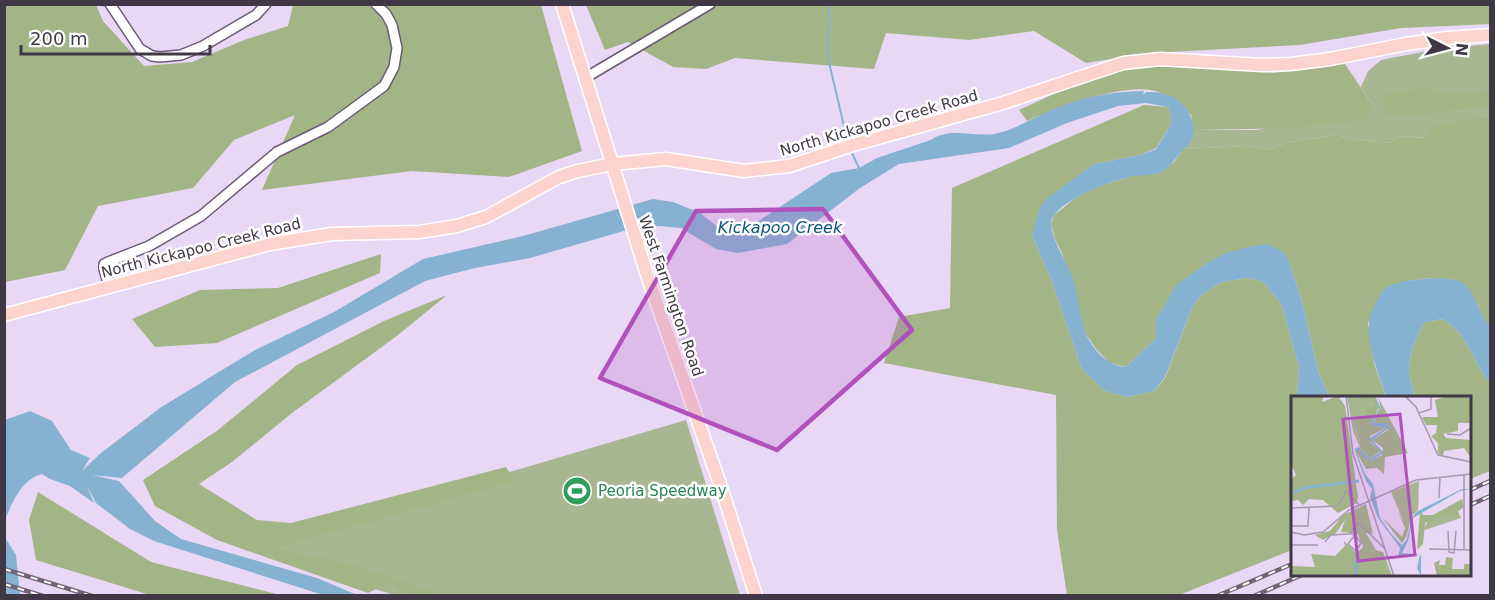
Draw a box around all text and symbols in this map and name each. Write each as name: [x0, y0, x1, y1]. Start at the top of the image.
scale bar: [21, 18, 210, 56]
north arrow: [1417, 18, 1477, 78]
text: 200 m: [30, 28, 88, 49]
text: N: [1451, 42, 1472, 57]
street label: North Kickapoo Creek Road: [778, 86, 980, 160]
street label: West Farmington Road: [635, 213, 707, 379]
street label: North Kickapoo Creek Road: [99, 214, 303, 282]
water label: Kickapoo Creek: [718, 218, 843, 237]
inset map: [1291, 396, 1471, 576]
sports icon: Peoria Speedway: [561, 475, 593, 507]
place label: Peoria Speedway: [598, 482, 727, 500]

